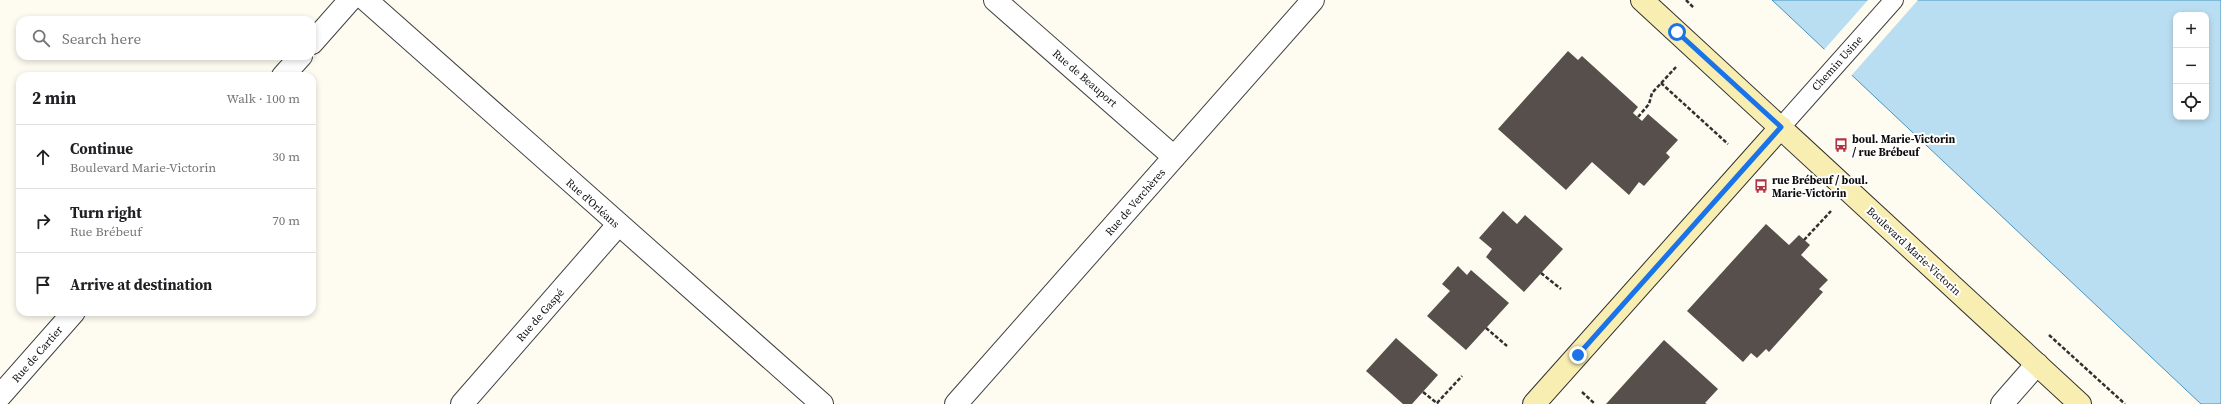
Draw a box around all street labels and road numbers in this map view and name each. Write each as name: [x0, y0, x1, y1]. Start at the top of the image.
street label: Chemin Usine: [1809, 32, 1866, 94]
street label: Rue de Beauport: [1049, 46, 1121, 111]
street label: Rue de Verchères: [1102, 165, 1169, 239]
street label: Rue d'Orléans: [563, 175, 623, 232]
street label: Boulevard Marie-Victorin: [1863, 204, 1964, 299]
street label: Rue de Gaspé: [513, 285, 568, 345]
street label: Rue de Cartier: [9, 323, 66, 386]

